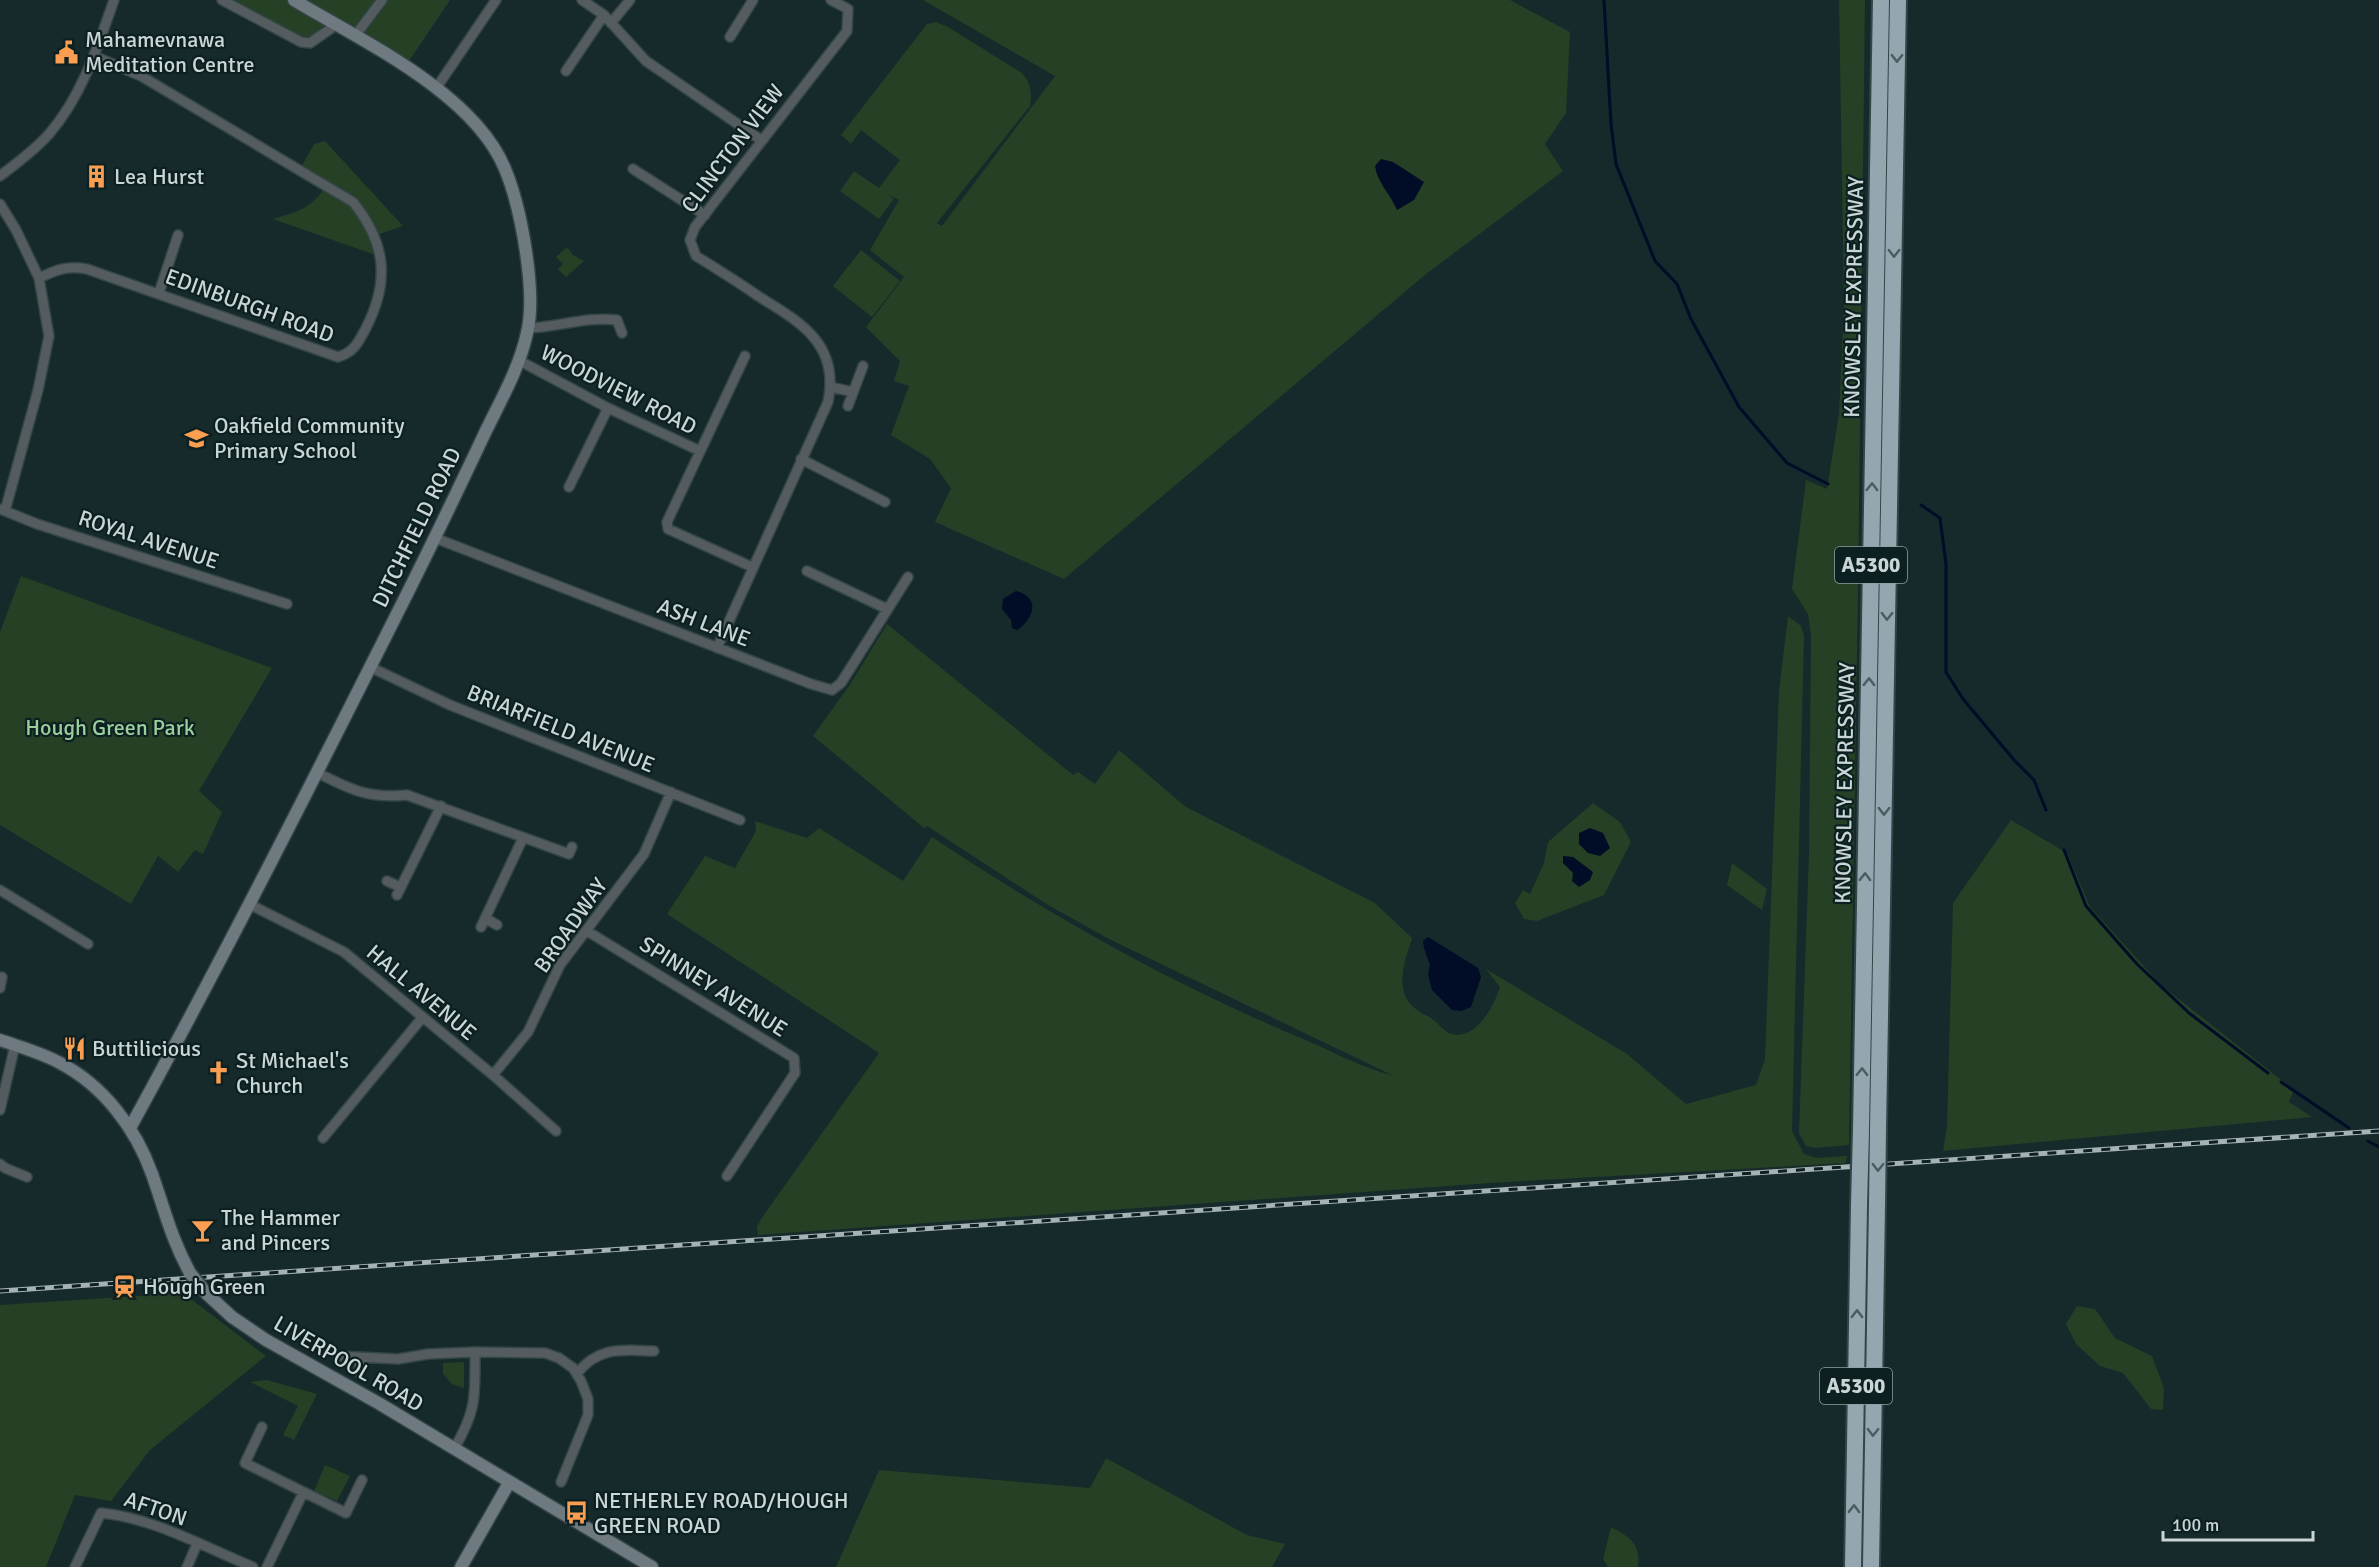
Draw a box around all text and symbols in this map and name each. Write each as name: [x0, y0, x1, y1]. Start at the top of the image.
place label: Mahamevnawa Meditation Centre: [85, 26, 254, 78]
public building icon: Mahamevnawa Meditation Centre: [54, 39, 80, 65]
one-way arrow: [1891, 54, 1903, 63]
street label: CLINCTON VIEW: [675, 78, 790, 218]
building icon: Lea Hurst: [83, 163, 109, 189]
place label: Lea Hurst: [114, 163, 205, 190]
street label: KNOWSLEY EXPRESSWAY: [1838, 176, 1869, 418]
one-way arrow: [1887, 249, 1900, 258]
street label: EDINBURGH ROAD: [162, 262, 338, 349]
street label: WOODVIEW ROAD: [536, 338, 701, 440]
place label: Oakfield Community Primary School: [214, 412, 405, 464]
school or university icon: Oakfield Community Primary School: [183, 425, 209, 451]
street label: DITCHFIELD ROAD: [366, 443, 467, 612]
one-way arrow: [1866, 482, 1878, 491]
street label: ROYAL AVENUE: [75, 504, 222, 575]
road number: A5300: [1835, 547, 1907, 583]
street label: ASH LANE: [653, 592, 754, 653]
one-way arrow: [1881, 612, 1893, 621]
street label: KNOWSLEY EXPRESSWAY: [1829, 662, 1860, 904]
one-way arrow: [1862, 677, 1875, 686]
street label: BRIARFIELD AVENUE: [463, 678, 659, 778]
park label: Hough Green Park: [25, 714, 195, 741]
one-way arrow: [1878, 807, 1890, 816]
one-way arrow: [1859, 872, 1871, 881]
street label: BROADWAY: [528, 873, 613, 978]
street label: SPINNEY AVENUE: [635, 930, 793, 1043]
street label: HALL AVENUE: [361, 939, 482, 1046]
restaurant icon: Buttilicious: [61, 1035, 87, 1061]
place label: Buttilicious: [92, 1035, 201, 1062]
place label: St Michael's Church: [236, 1047, 349, 1099]
church icon: St Michael's Church: [205, 1060, 231, 1086]
one-way arrow: [1855, 1067, 1868, 1076]
one-way arrow: [1872, 1163, 1884, 1172]
place label: The Hammer and Pincers: [221, 1204, 340, 1256]
bar icon: The Hammer and Pincers: [190, 1217, 216, 1243]
station icon: Hough Green: [112, 1273, 138, 1299]
place label: Hough Green: [143, 1273, 266, 1300]
one-way arrow: [1851, 1309, 1863, 1318]
street label: LIVERPOOL ROAD: [269, 1310, 428, 1417]
road number: A5300: [1820, 1368, 1892, 1404]
one-way arrow: [1867, 1427, 1879, 1436]
street label: AFTON: [121, 1485, 191, 1532]
place label: NETHERLEY ROAD/HOUGH GREEN ROAD: [594, 1487, 849, 1539]
bus stop icon: NETHERLEY ROAD/HOUGH GREEN ROAD: [563, 1500, 589, 1526]
one-way arrow: [1848, 1504, 1860, 1513]
scale bar: [2163, 1504, 2313, 1542]
text: 100 m: [2172, 1514, 2219, 1536]

